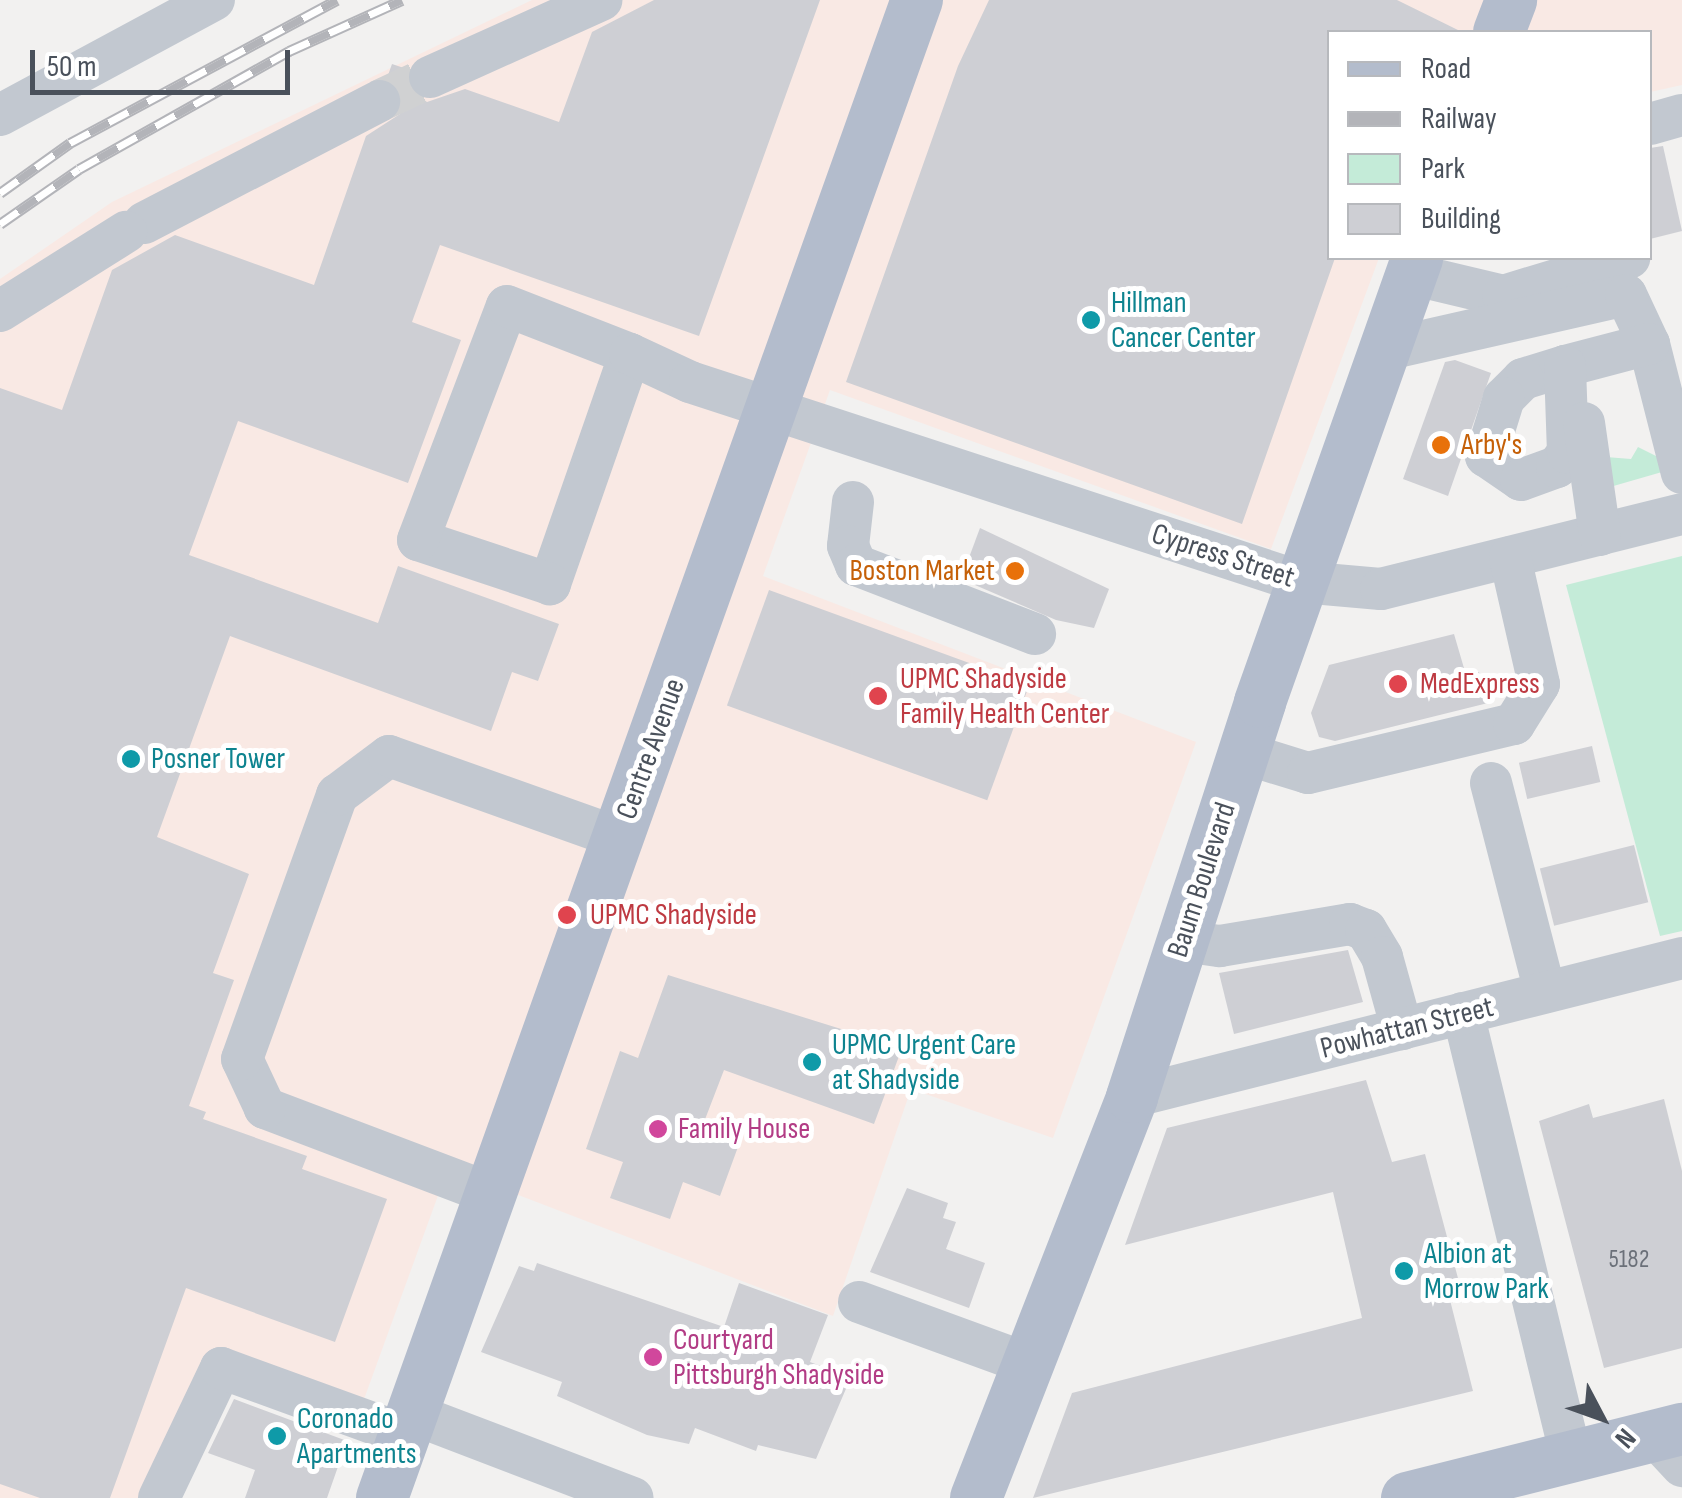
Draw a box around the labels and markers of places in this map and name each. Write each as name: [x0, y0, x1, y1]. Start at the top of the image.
place label: Hillman Cancer Center: [1111, 285, 1256, 356]
marker: Hillman Cancer Center: [1080, 309, 1102, 331]
place label: Arby's: [1461, 427, 1522, 463]
marker: Arby's: [1430, 434, 1452, 456]
place label: Boston Market: [849, 553, 995, 589]
marker: Boston Market: [1004, 560, 1026, 582]
place label: UPMC Shadyside Family Health Center: [900, 661, 1109, 732]
place label: MedExpress: [1420, 666, 1540, 702]
marker: MedExpress: [1385, 671, 1411, 697]
marker: UPMC Shadyside Family Health Center: [865, 683, 891, 709]
place label: Posner Tower: [151, 741, 285, 777]
marker: Posner Tower: [120, 748, 142, 770]
place label: UPMC Shadyside: [590, 897, 757, 933]
marker: UPMC Shadyside: [554, 902, 580, 928]
place label: UPMC Urgent Care at Shadyside: [832, 1027, 1016, 1098]
marker: UPMC Urgent Care at Shadyside: [801, 1051, 823, 1073]
place label: Family House: [678, 1111, 810, 1147]
marker: Family House: [647, 1118, 669, 1140]
place label: Albion at Morrow Park: [1424, 1236, 1549, 1306]
marker: Albion at Morrow Park: [1393, 1260, 1415, 1282]
place label: Courtyard Pittsburgh Shadyside: [673, 1322, 885, 1392]
marker: Courtyard Pittsburgh Shadyside: [642, 1346, 664, 1368]
place label: Coronado Apartments: [297, 1401, 417, 1472]
marker: Coronado Apartments: [266, 1425, 288, 1447]

